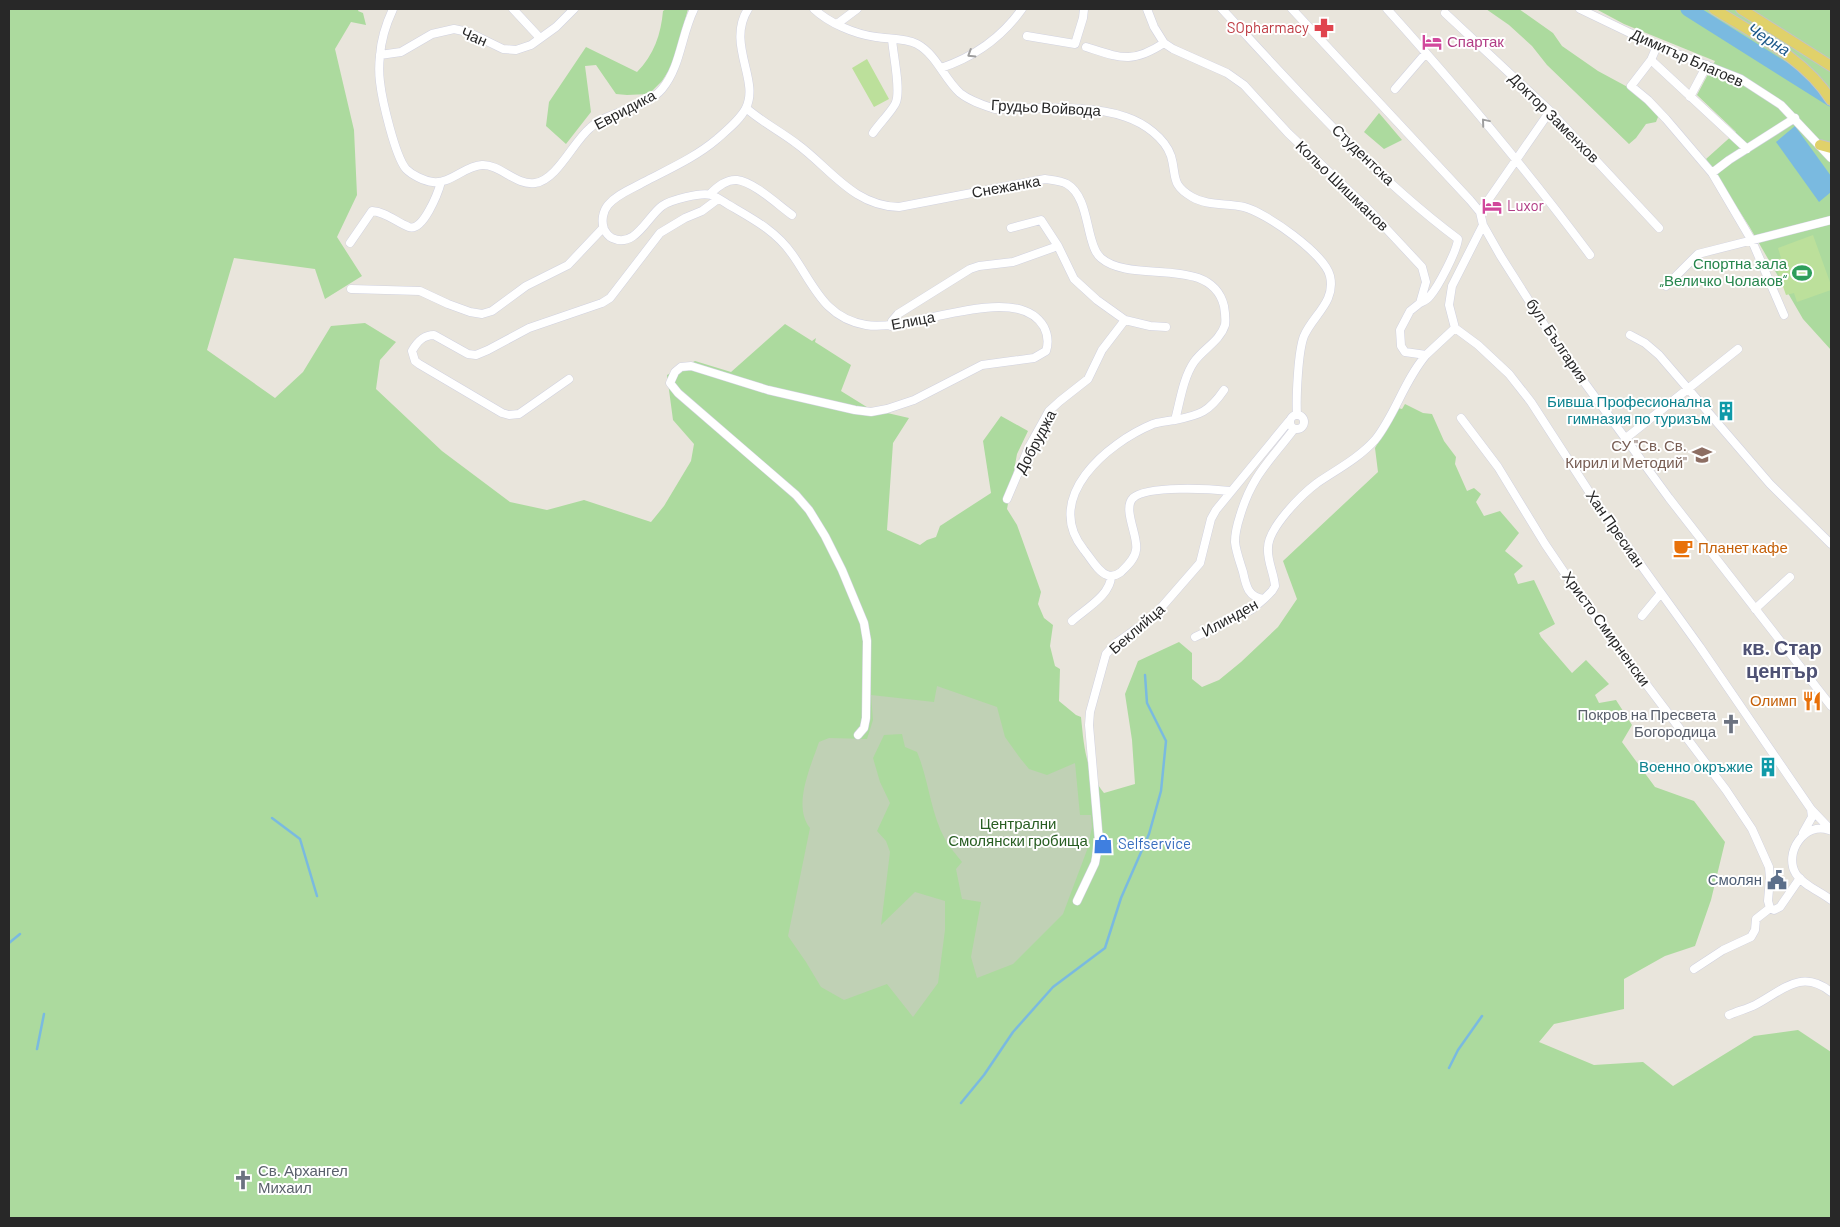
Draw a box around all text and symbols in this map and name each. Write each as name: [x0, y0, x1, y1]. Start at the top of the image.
pharmacy icon: SOpharmacy: [1313, 17, 1335, 39]
place label: SOpharmacy: [1227, 18, 1309, 36]
water label: Черна: [1745, 18, 1794, 59]
street label: Чан: [459, 23, 490, 50]
street label: Димитър Благоев: [1628, 24, 1747, 90]
hotel icon: Спартак: [1421, 31, 1443, 53]
place label: Спартак: [1447, 32, 1504, 50]
one-way arrow: [968, 48, 977, 58]
street label: Доктор Заменхов: [1506, 69, 1603, 166]
street label: Евридика: [591, 85, 659, 133]
street label: Грудьо Войвода: [991, 95, 1102, 119]
one-way arrow: [1481, 119, 1490, 128]
street label: Студентска: [1329, 120, 1399, 189]
street label: Кольо Шишманов: [1293, 136, 1393, 234]
street label: Снежанка: [970, 171, 1042, 201]
hotel icon: Luxor: [1481, 195, 1503, 217]
place label: Luxor: [1507, 196, 1545, 214]
place label: Спортна зала „Величко Чолаков“: [1660, 254, 1788, 289]
sports icon: Спортна зала „Величко Чолаков“: [1791, 262, 1813, 284]
street label: бул. България: [1523, 295, 1593, 386]
street label: Елица: [889, 307, 937, 333]
place label: Бивша Професионална гимназия по туризъм: [1547, 392, 1712, 427]
building icon: Бивша Професионална гимназия по туризъм: [1715, 400, 1737, 422]
street label: Добруджа: [1011, 406, 1060, 476]
place label: СУ "Св. Св. Кирил и Методий": [1565, 436, 1687, 471]
school or university icon: СУ "Св. Св. Кирил и Методий": [1691, 444, 1713, 466]
street label: Хан Пресиан: [1583, 487, 1649, 570]
cafe icon: Планет кафе: [1672, 537, 1694, 559]
place label: Планет кафе: [1698, 538, 1788, 556]
street label: Христо Смирненски: [1559, 568, 1655, 689]
street label: Илинден: [1198, 594, 1261, 640]
street label: Беклийца: [1105, 599, 1168, 657]
district label: кв. Стар център: [1742, 635, 1822, 682]
restaurant icon: Олимп: [1801, 690, 1823, 712]
place label: Олимп: [1750, 691, 1797, 709]
place label: Покров на Пресвета Богородица: [1577, 705, 1717, 740]
church icon: Покров на Пресвета Богородица: [1720, 713, 1742, 735]
building icon: Военно окръжие: [1757, 756, 1779, 778]
place label: Военно окръжие: [1639, 757, 1753, 775]
park label: Централни Смолянски гробища: [948, 814, 1088, 849]
shop icon: Selfservice: [1092, 833, 1114, 855]
place label: Selfservice: [1118, 834, 1191, 852]
public building icon: Смолян: [1766, 869, 1788, 891]
place label: Смолян: [1708, 870, 1762, 888]
place label: Св. Архангел Михаил: [258, 1161, 348, 1196]
church icon: Св. Архангел Михаил: [232, 1169, 254, 1191]

